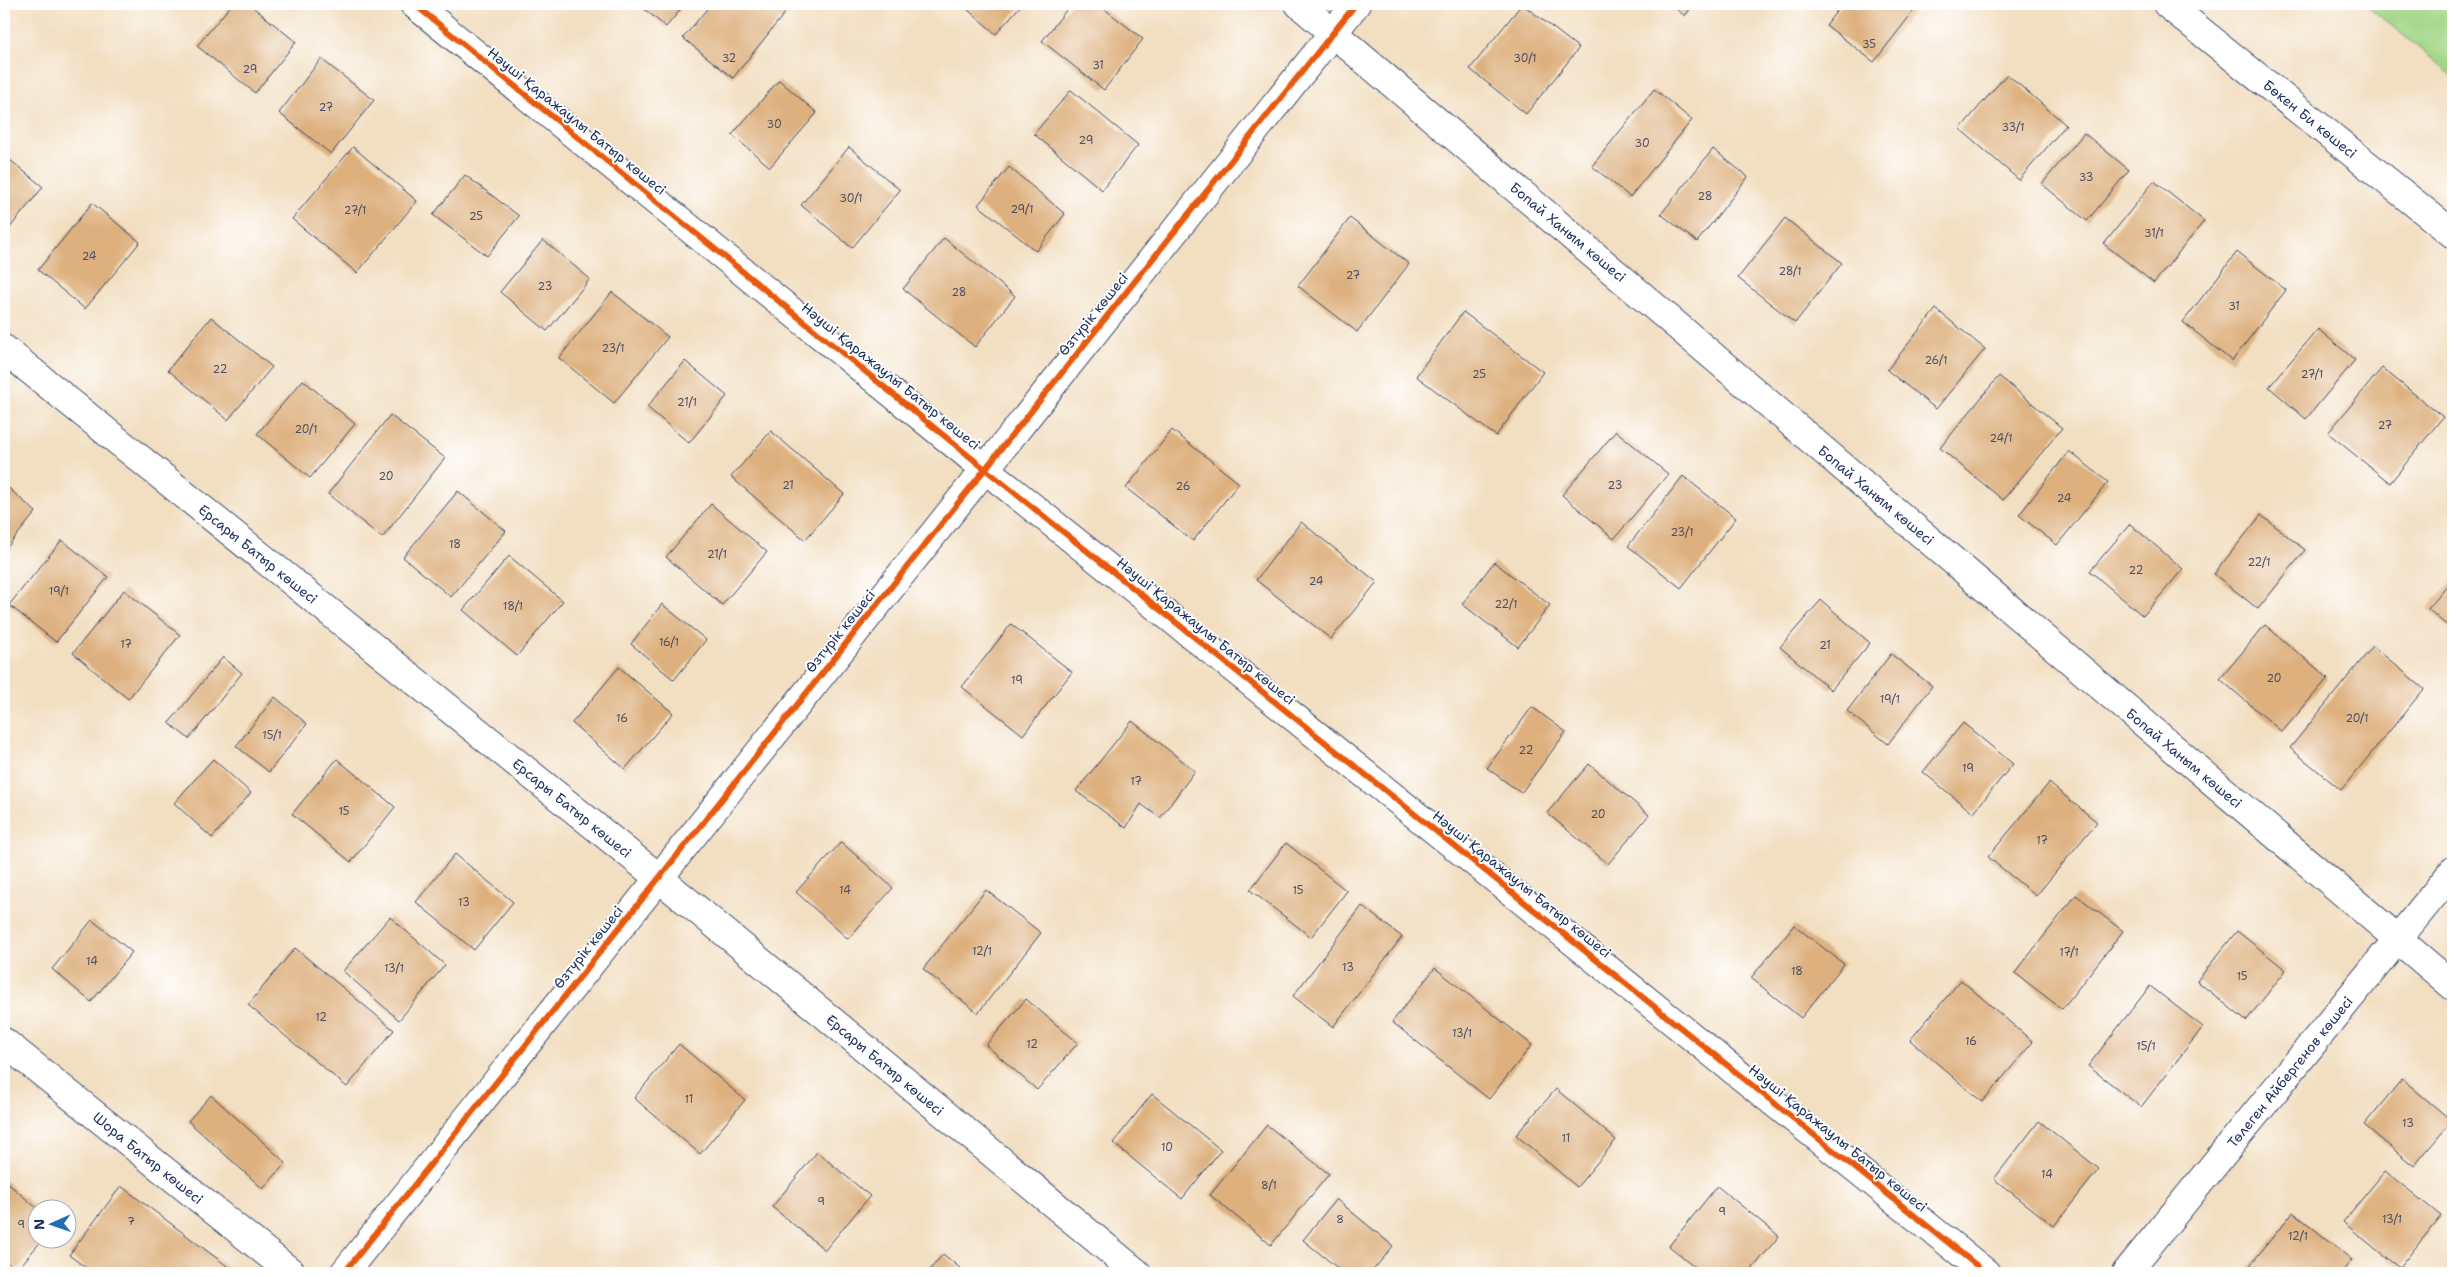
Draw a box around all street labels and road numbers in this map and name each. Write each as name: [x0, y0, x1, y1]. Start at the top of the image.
street label: Нәуші Қаражаулы Батыр көшесі: [484, 43, 670, 199]
street label: Бөкен Би көшесі: [2260, 76, 2360, 162]
street label: Бопай Ханым көшесі: [1506, 178, 1630, 286]
street label: Өзтүрік көшесі: [1054, 269, 1132, 359]
street label: Нәуші Қаражаулы Батыр көшесі: [798, 298, 984, 454]
street label: Бопай Ханым көшесі: [1814, 441, 1938, 549]
street label: Ерсары Батыр көшесі: [195, 500, 321, 608]
street label: Нәуші Қаражаулы Батыр көшесі: [1113, 553, 1299, 709]
street label: Өзтүрік көшесі: [801, 586, 879, 676]
street label: Бопай Ханым көшесі: [2122, 704, 2246, 812]
street label: Ерсары Батыр көшесі: [509, 754, 635, 862]
street label: Нәуші Қаражаулы Батыр көшесі: [1429, 806, 1615, 962]
street label: Өзтүрік көшесі: [549, 902, 627, 992]
street label: Төлеген Айбергенов көшесі: [2223, 993, 2357, 1151]
street label: Ерсары Батыр көшесі: [822, 1010, 948, 1120]
street label: Нәуші Қаражаулы Батыр көшесі: [1745, 1060, 1931, 1216]
street label: Шора Батыр көшесі: [89, 1108, 207, 1208]

